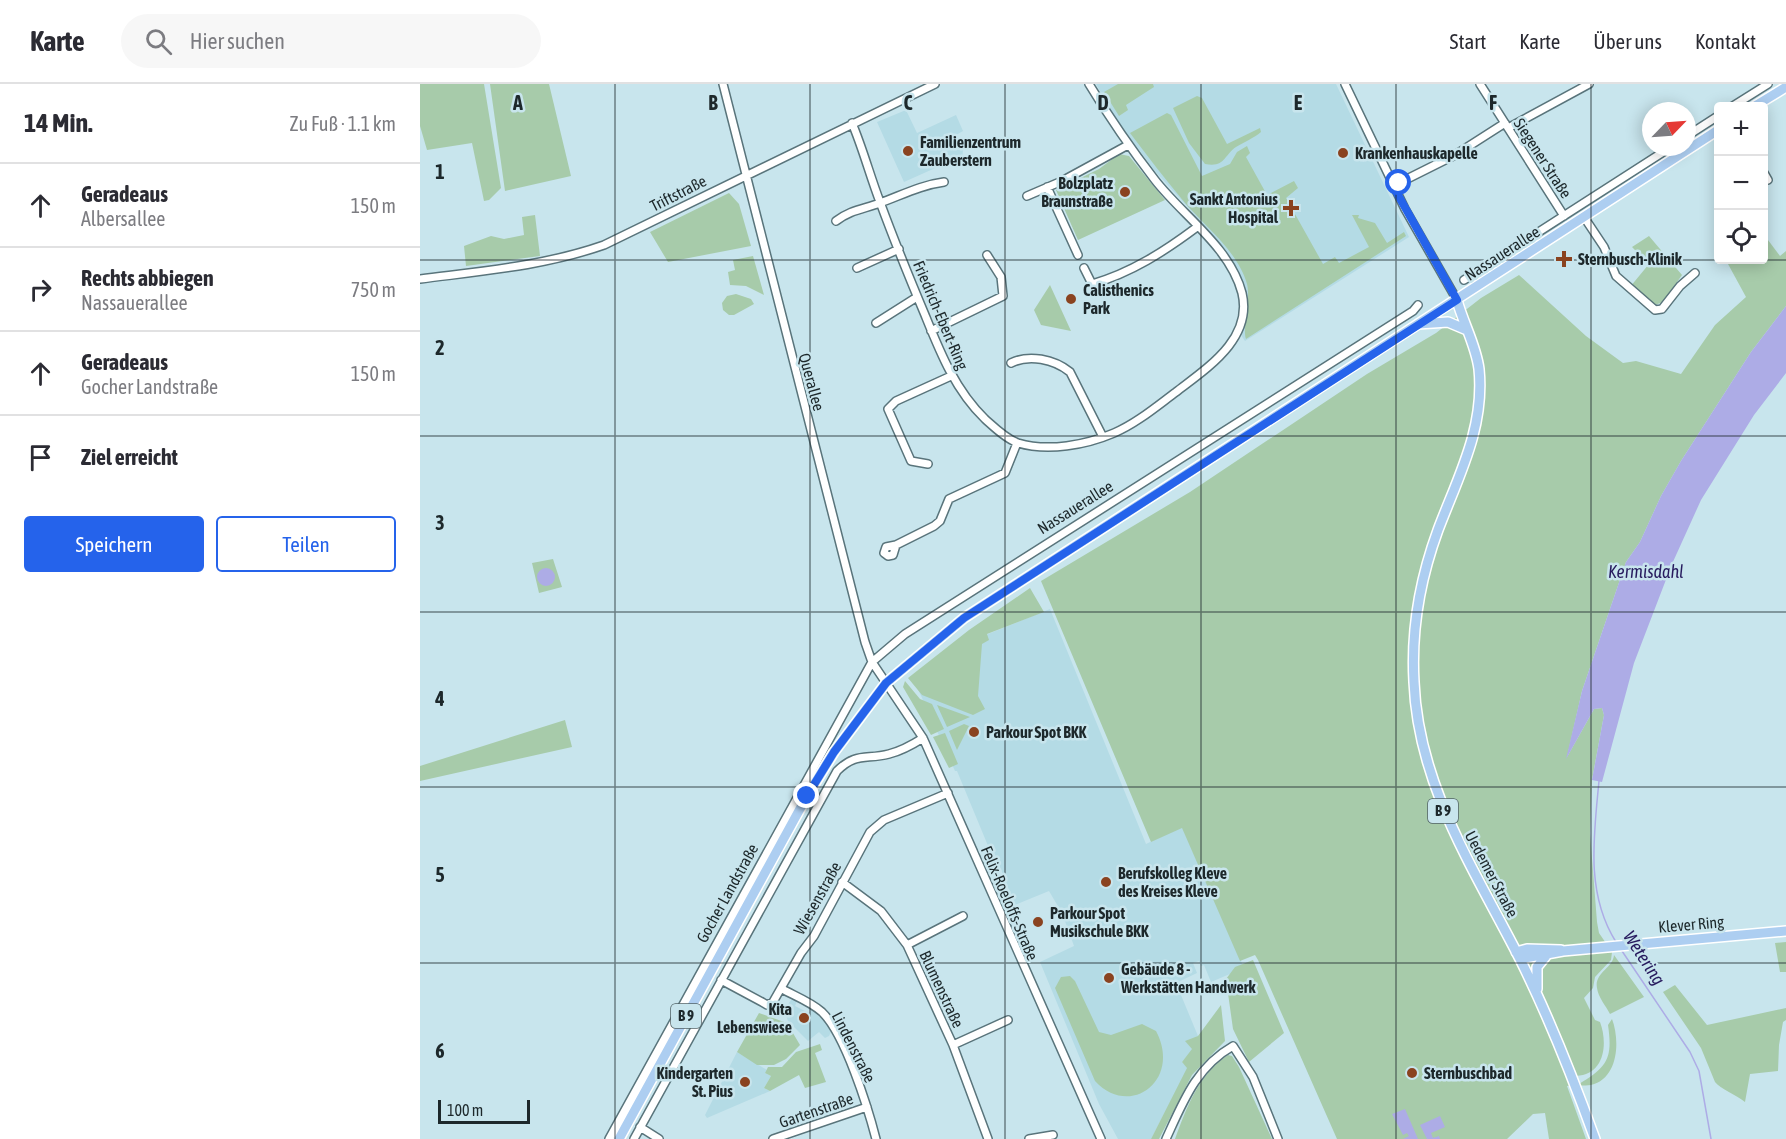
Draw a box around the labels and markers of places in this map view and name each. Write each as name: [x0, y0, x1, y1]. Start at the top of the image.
place label: Familienzentrum Zauberstern: [920, 133, 1021, 169]
marker: Familienzentrum Zauberstern: [901, 144, 915, 158]
place label: Krankenhauskapelle: [1355, 144, 1478, 162]
marker: Krankenhauskapelle: [1336, 146, 1350, 160]
place label: Bolzplatz Braunstraße: [1041, 174, 1113, 210]
marker: Bolzplatz Braunstraße: [1118, 185, 1132, 199]
place label: Sankt Antonius Hospital: [1190, 190, 1279, 226]
marker: Sankt Antonius Hospital: [1282, 199, 1300, 217]
marker: Sternbusch-Klinik: [1555, 250, 1573, 268]
place label: Sternbusch-Klinik: [1578, 250, 1683, 268]
place label: Calisthenics Park: [1083, 281, 1154, 317]
marker: Calisthenics Park: [1064, 292, 1078, 306]
place label: Parkour Spot BKK: [986, 723, 1087, 741]
marker: Parkour Spot BKK: [967, 725, 981, 739]
place label: Berufskolleg Kleve des Kreises Kleve: [1118, 864, 1227, 900]
marker: Berufskolleg Kleve des Kreises Kleve: [1099, 875, 1113, 889]
place label: Parkour Spot Musikschule BKK: [1050, 904, 1149, 940]
marker: Parkour Spot Musikschule BKK: [1031, 915, 1045, 929]
place label: Gebäude 8 - Werkstätten Handwerk: [1120, 960, 1257, 996]
marker: Gebäude 8 - Werkstätten Handwerk: [1102, 971, 1116, 985]
place label: Kita Lebenswiese: [717, 1000, 792, 1036]
marker: Kita Lebenswiese: [797, 1011, 811, 1025]
place label: Kindergarten St. Pius: [657, 1064, 733, 1100]
place label: Sternbuschbad: [1424, 1064, 1513, 1082]
marker: Sternbuschbad: [1405, 1066, 1419, 1080]
marker: Kindergarten St. Pius: [738, 1075, 752, 1089]

